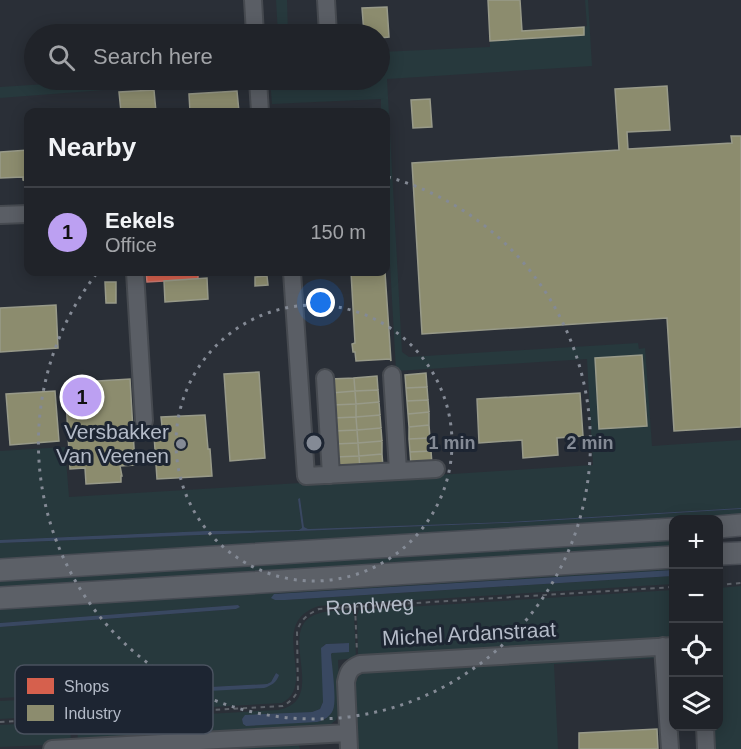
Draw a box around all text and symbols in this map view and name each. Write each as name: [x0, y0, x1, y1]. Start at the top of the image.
search box: [24, 24, 390, 90]
icon: search: [45, 41, 78, 74]
text: Search here: [93, 44, 213, 69]
text: Nearby: [48, 132, 136, 162]
text: Eekels: [105, 208, 175, 233]
text: 1: [62, 221, 73, 243]
text: 150 m: [310, 221, 366, 243]
text: Office: [105, 234, 157, 256]
your location: [306, 288, 335, 317]
pin: 1: [62, 374, 101, 420]
place label: Versbakker Van Veenen: [56, 420, 169, 467]
centre of rings: [304, 433, 324, 453]
text: 1 min: [428, 433, 476, 453]
text: 2 min: [566, 433, 614, 453]
marker: Versbakker Van Veenen: [174, 437, 188, 451]
map controls: [669, 515, 723, 731]
button: +: [669, 515, 723, 569]
button: −: [669, 569, 723, 623]
street label: Rondweg: [325, 591, 415, 620]
street label: Michel Ardanstraat: [382, 617, 557, 650]
button: locate: [669, 623, 723, 677]
legend: [15, 665, 213, 734]
button: layers: [669, 677, 723, 731]
text: Shops: [64, 678, 109, 695]
text: Industry: [64, 705, 121, 722]

